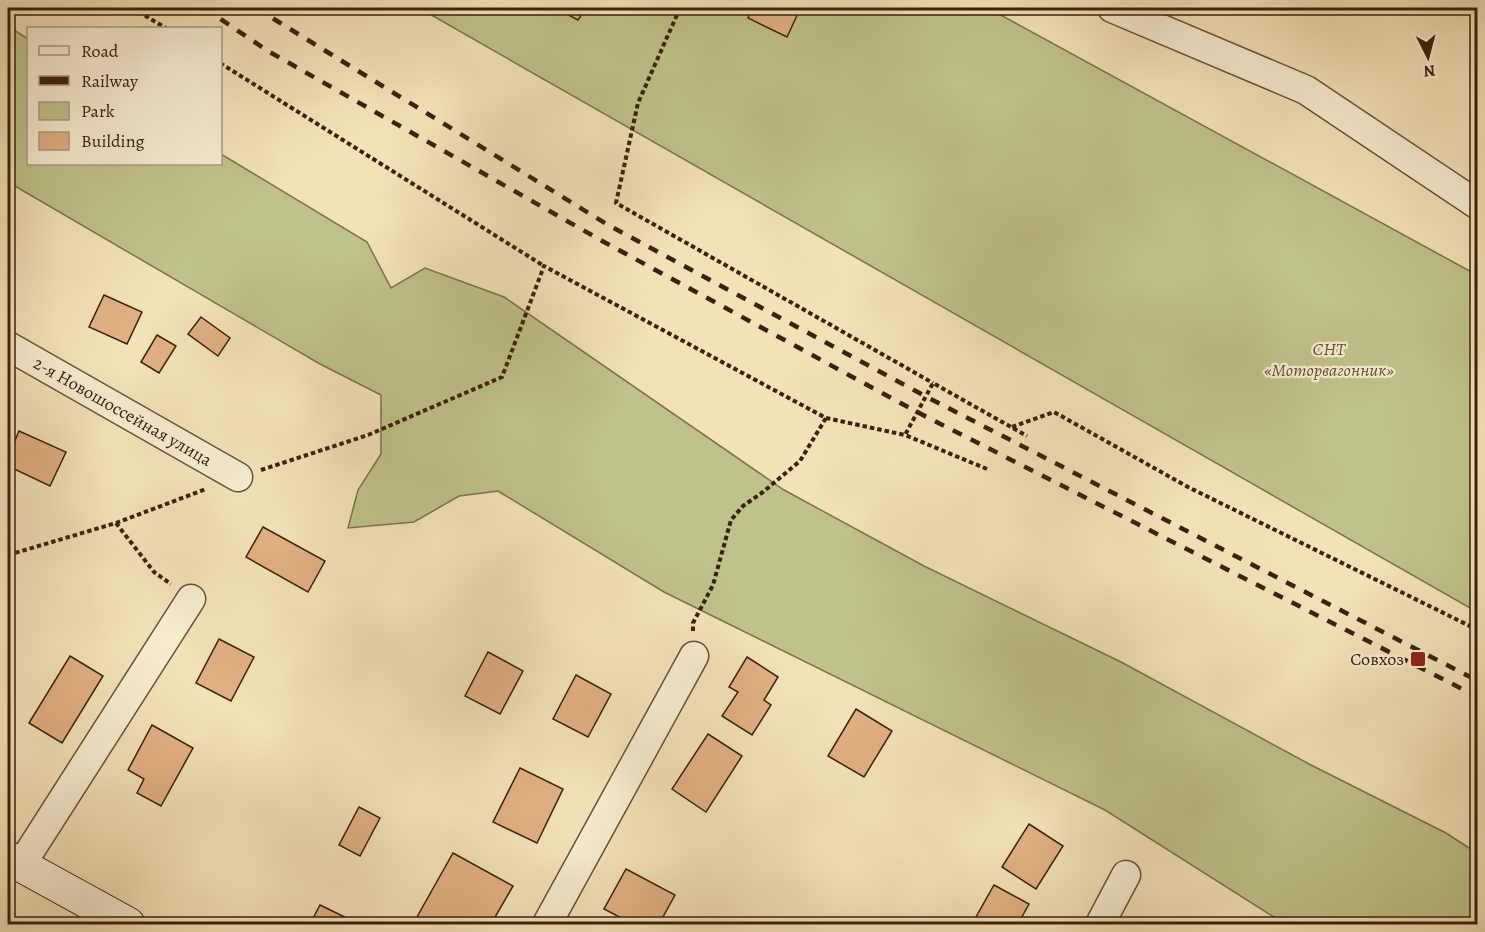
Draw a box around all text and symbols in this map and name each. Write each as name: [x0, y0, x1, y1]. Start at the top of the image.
legend: [27, 27, 222, 165]
north arrow: [1398, 27, 1458, 87]
text: Road: [81, 39, 119, 63]
text: N: [1422, 59, 1436, 83]
text: Railway: [81, 69, 139, 93]
text: Park: [81, 99, 115, 123]
text: Building: [81, 129, 145, 153]
park label: СНТ «Моторвагонник»: [1264, 337, 1394, 382]
street label: 2-я Новошоссейная улица: [29, 351, 217, 472]
place label: Совхоз: [1350, 647, 1404, 671]
marker: Совхоз: [1409, 650, 1427, 668]

